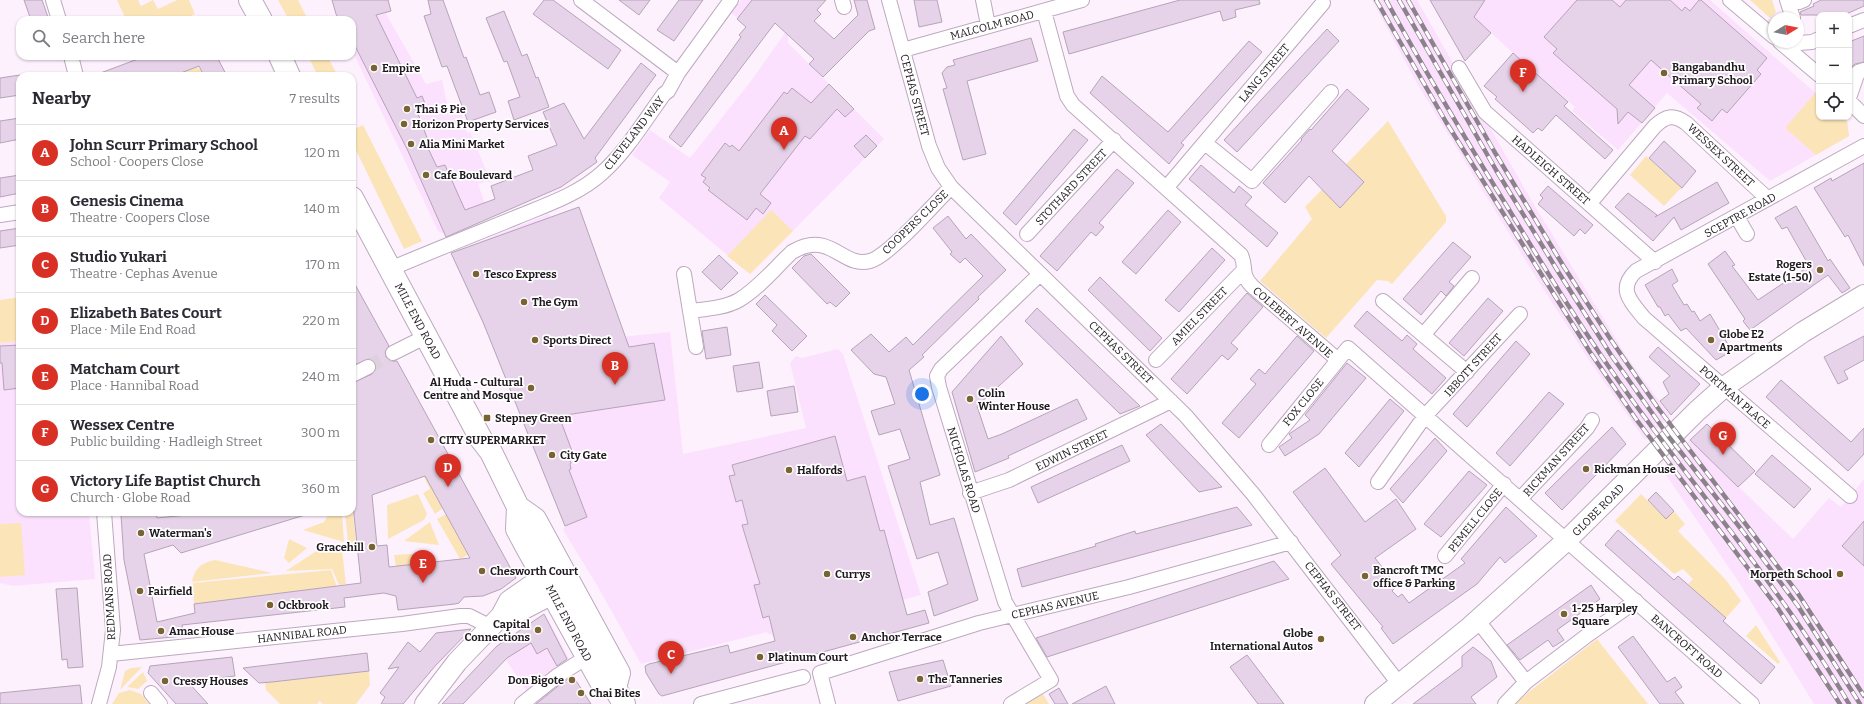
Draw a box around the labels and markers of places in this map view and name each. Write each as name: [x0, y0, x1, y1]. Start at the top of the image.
pin: F: [1510, 59, 1536, 92]
place label: Bangabandhu Primary School: [1672, 61, 1753, 87]
place label: Empire: [382, 62, 420, 75]
marker: Empire: [369, 63, 379, 73]
marker: Bangabandhu Primary School: [1659, 68, 1669, 78]
place label: Thai & Pie: [415, 103, 466, 116]
marker: Thai & Pie: [402, 104, 412, 114]
pin: A: [771, 117, 797, 150]
place label: Horizon Property Services: [412, 118, 550, 131]
marker: Horizon Property Services: [399, 119, 409, 129]
place label: Alia Mini Market: [419, 138, 505, 151]
marker: Alia Mini Market: [406, 139, 416, 149]
place label: Cafe Boulevard: [434, 169, 513, 182]
marker: Cafe Boulevard: [421, 170, 431, 180]
place label: Rogers Estate (1-50): [1748, 258, 1813, 284]
marker: Rogers Estate (1-50): [1815, 265, 1825, 275]
place label: Tesco Express: [484, 268, 557, 281]
marker: Tesco Express: [471, 269, 481, 279]
place label: The Gym: [532, 296, 578, 309]
marker: The Gym: [519, 297, 529, 307]
place label: Globe E2 Apartments: [1719, 328, 1783, 354]
place label: Sports Direct: [543, 334, 612, 347]
marker: Sports Direct: [530, 335, 540, 345]
marker: Globe E2 Apartments: [1706, 335, 1716, 345]
pin: B: [602, 352, 628, 385]
place label: Al Huda - Cultural Centre and Mosque: [423, 376, 524, 402]
marker: Al Huda - Cultural Centre and Mosque: [526, 383, 536, 393]
place label: Colin Winter House: [978, 387, 1050, 413]
marker: Colin Winter House: [965, 394, 975, 404]
place label: Stepney Green: [495, 412, 571, 425]
marker: Stepney Green: [482, 413, 492, 423]
pin: G: [1710, 422, 1736, 455]
place label: CITY SUPERMARKET: [439, 434, 546, 447]
marker: CITY SUPERMARKET: [426, 435, 436, 445]
place label: City Gate: [560, 449, 607, 462]
marker: City Gate: [547, 450, 557, 460]
pin: D: [435, 454, 461, 487]
place label: Rickman House: [1594, 463, 1676, 476]
place label: Halfords: [797, 464, 843, 477]
marker: Rickman House: [1581, 464, 1591, 474]
marker: Halfords: [784, 465, 794, 475]
place label: Waterman's: [149, 527, 212, 540]
marker: Waterman's: [136, 528, 146, 538]
place label: Gracehill: [316, 541, 365, 554]
marker: Gracehill: [367, 542, 377, 552]
pin: E: [410, 550, 436, 583]
place label: Bancroft TMC office & Parking: [1373, 564, 1456, 590]
place label: Chesworth Court: [490, 565, 579, 578]
marker: Chesworth Court: [477, 566, 487, 576]
place label: Currys: [835, 568, 871, 581]
place label: Morpeth School: [1750, 568, 1833, 581]
marker: Currys: [822, 569, 832, 579]
marker: Morpeth School: [1835, 569, 1845, 579]
marker: Bancroft TMC office & Parking: [1360, 571, 1370, 581]
place label: Fairfield: [148, 585, 193, 598]
marker: Fairfield: [135, 586, 145, 596]
place label: Ockbrook: [278, 599, 329, 612]
marker: Ockbrook: [265, 600, 275, 610]
place label: 1-25 Harpley Square: [1572, 602, 1638, 628]
marker: 1-25 Harpley Square: [1559, 609, 1569, 619]
place label: Capital Connections: [464, 618, 531, 644]
place label: Amac House: [169, 625, 234, 638]
marker: Capital Connections: [533, 625, 543, 635]
marker: Amac House: [156, 626, 166, 636]
place label: Globe International Autos: [1210, 627, 1314, 653]
place label: Anchor Terrace: [861, 631, 942, 644]
marker: Anchor Terrace: [848, 632, 858, 642]
marker: Globe International Autos: [1316, 634, 1326, 644]
pin: C: [658, 641, 684, 674]
place label: Platinum Court: [768, 651, 849, 664]
marker: Platinum Court: [755, 652, 765, 662]
place label: The Tanneries: [928, 673, 1003, 686]
place label: Don Bigote: [508, 674, 564, 687]
marker: The Tanneries: [915, 674, 925, 684]
place label: Cressy Houses: [173, 675, 249, 688]
marker: Don Bigote: [567, 675, 577, 685]
marker: Cressy Houses: [160, 676, 170, 686]
place label: Chai Bites: [589, 687, 641, 700]
marker: Chai Bites: [576, 688, 586, 698]

